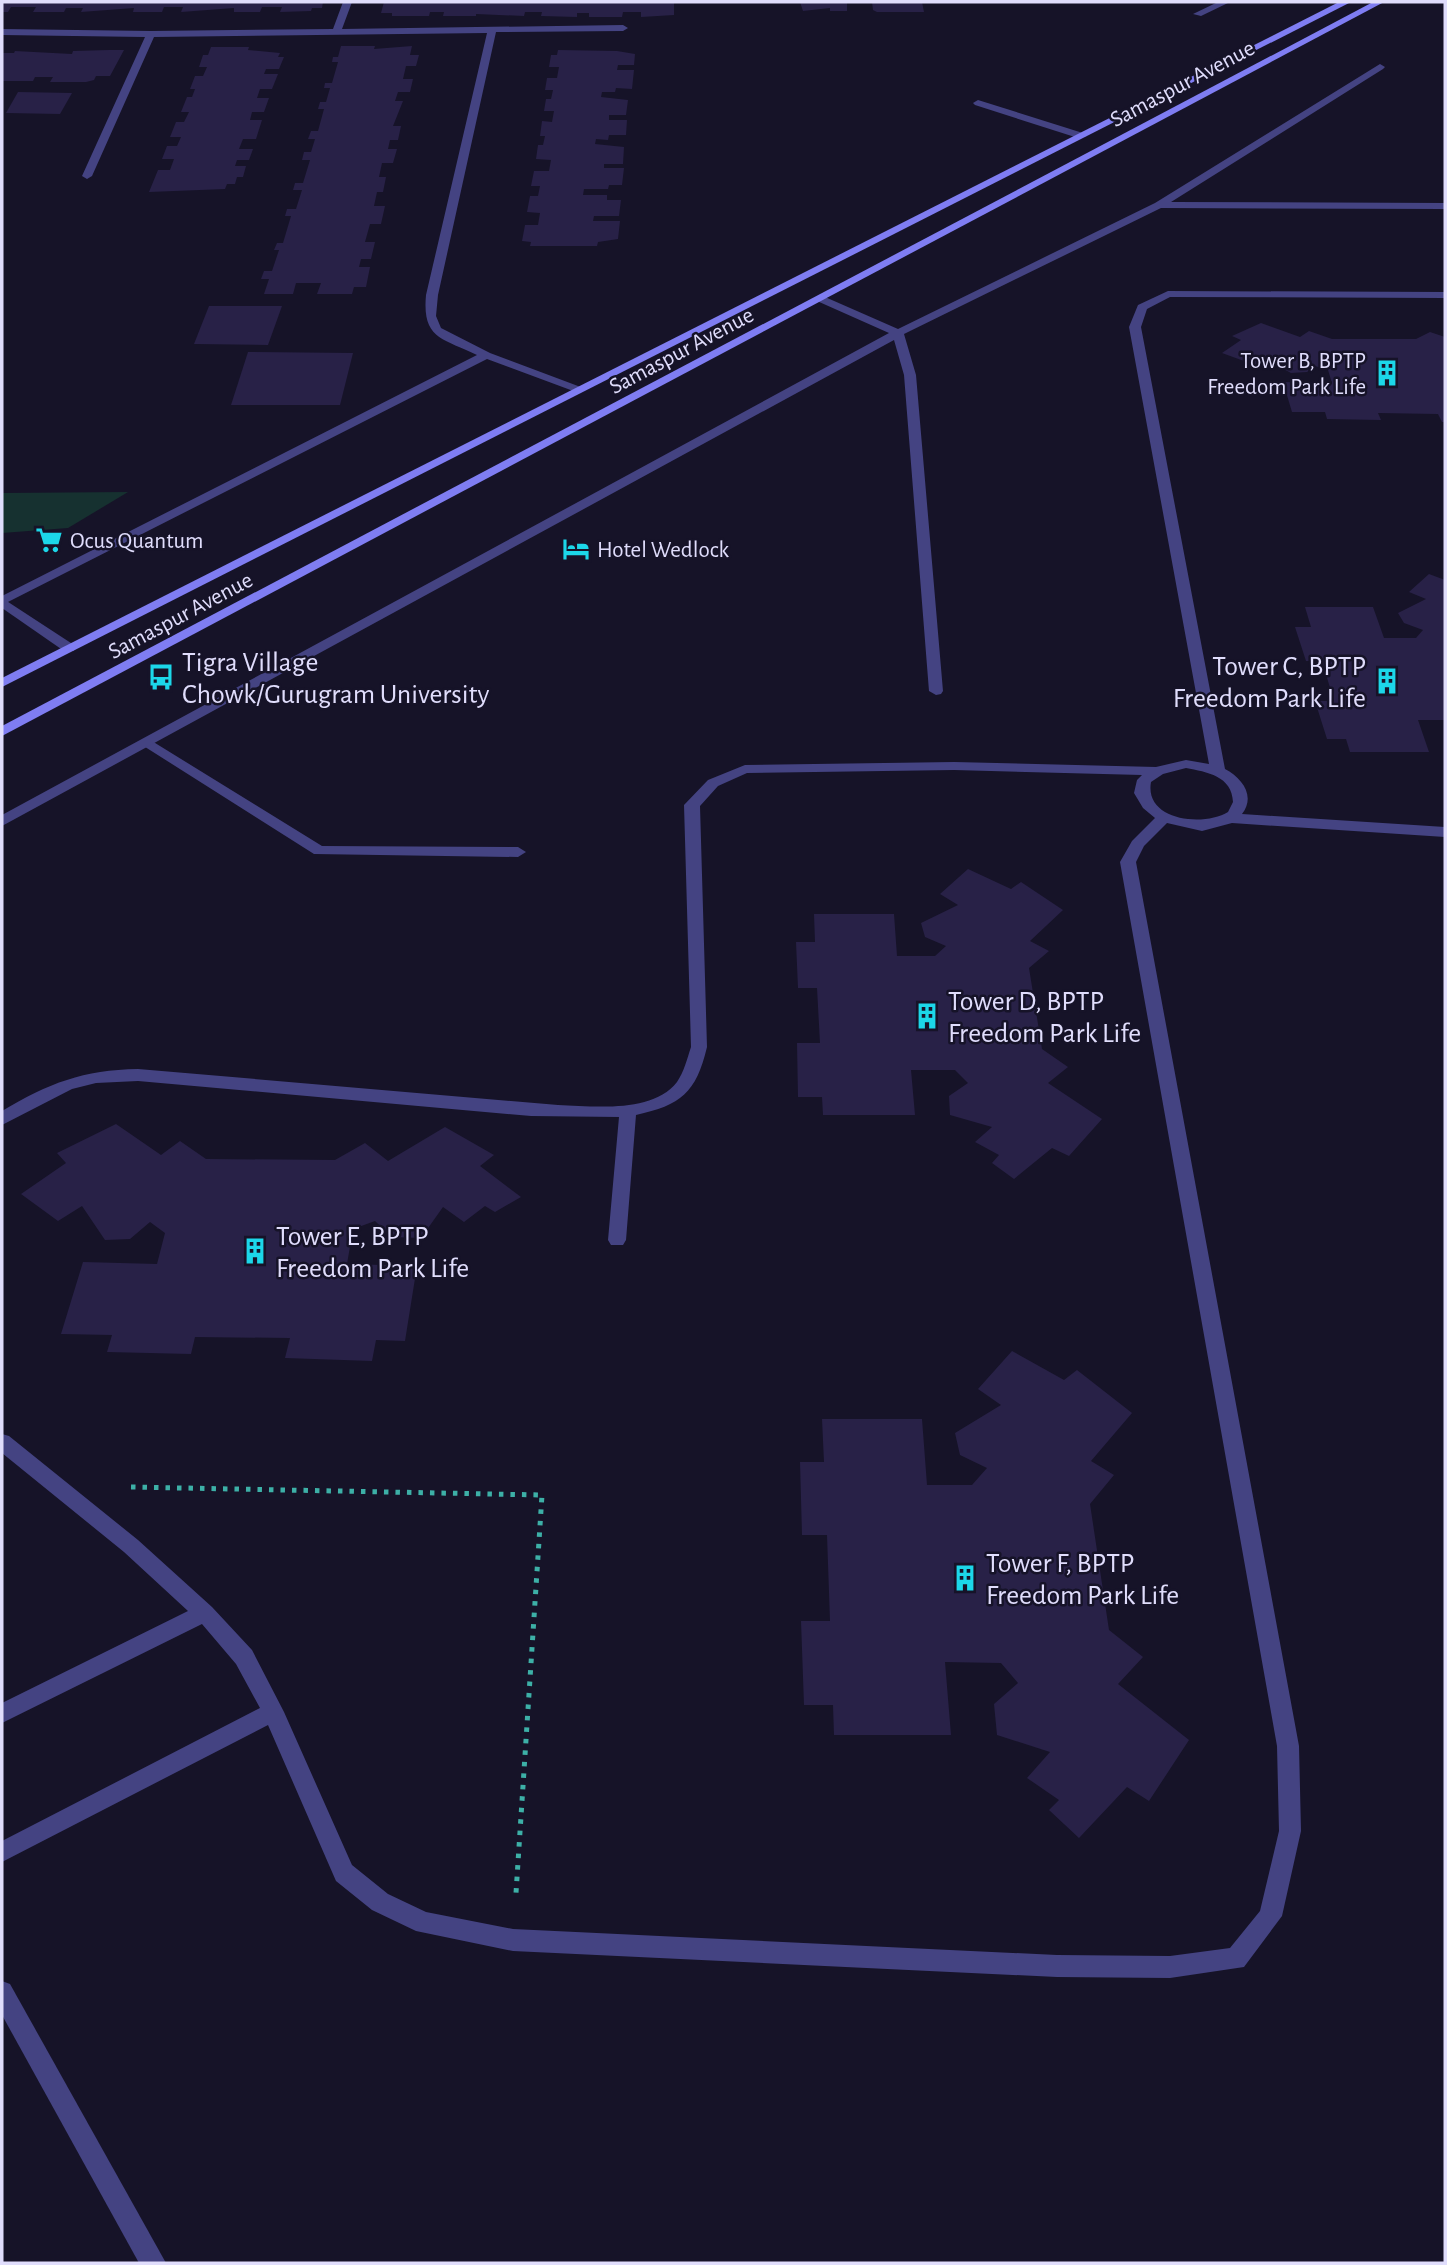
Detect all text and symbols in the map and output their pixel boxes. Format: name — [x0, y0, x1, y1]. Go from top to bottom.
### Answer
street label: Samaspur Avenue — [1107, 37, 1259, 132]
street label: Samaspur Avenue — [606, 304, 758, 399]
place label: Tower B, BPTP Freedom Park Life — [1207, 350, 1366, 399]
building icon: Tower B, BPTP Freedom Park Life — [1372, 358, 1402, 388]
supermarket icon: Ocus Quantum — [34, 525, 64, 555]
place label: Ocus Quantum — [70, 530, 203, 553]
hotel icon: Hotel Wedlock — [561, 534, 591, 564]
place label: Hotel Wedlock — [597, 539, 730, 562]
street label: Samaspur Avenue — [105, 569, 257, 664]
place label: Tigra Village Chowk/Gurugram University — [182, 649, 489, 709]
place label: Tower C, BPTP Freedom Park Life — [1173, 653, 1366, 713]
bus stop icon: Tigra Village Chowk/Gurugram University — [146, 662, 176, 692]
building icon: Tower C, BPTP Freedom Park Life — [1372, 666, 1402, 696]
place label: Tower D, BPTP Freedom Park Life — [948, 988, 1141, 1048]
building icon: Tower D, BPTP Freedom Park Life — [912, 1001, 942, 1031]
place label: Tower E, BPTP Freedom Park Life — [276, 1223, 469, 1283]
building icon: Tower E, BPTP Freedom Park Life — [240, 1236, 270, 1266]
place label: Tower F, BPTP Freedom Park Life — [986, 1550, 1179, 1610]
building icon: Tower F, BPTP Freedom Park Life — [950, 1563, 980, 1593]

